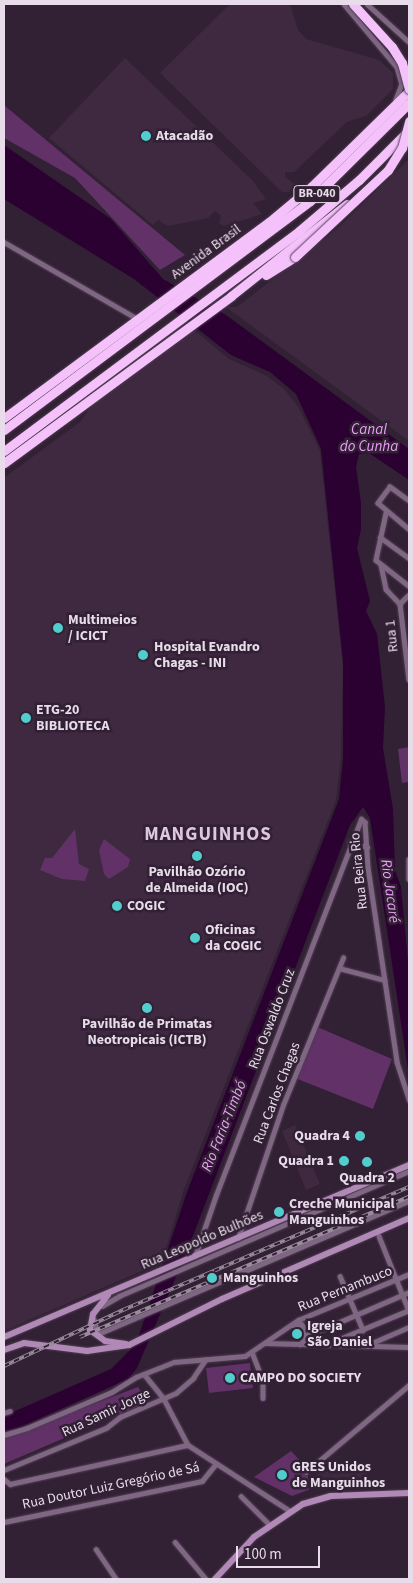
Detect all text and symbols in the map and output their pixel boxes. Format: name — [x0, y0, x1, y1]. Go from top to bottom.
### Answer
place label: Atacadão — [156, 128, 213, 144]
marker: Atacadão — [140, 130, 152, 142]
road number: BR-040 — [293, 184, 341, 203]
street label: Avenida Brasil — [168, 221, 244, 283]
water label: Canal do Cunha — [340, 420, 398, 455]
place label: Multimeios / ICICT — [68, 612, 137, 644]
street label: Rua 1 — [382, 619, 402, 653]
marker: Multimeios / ICICT — [52, 622, 64, 634]
place label: Hospital Evandro Chagas - INI — [154, 639, 260, 672]
marker: Hospital Evandro Chagas - INI — [136, 648, 150, 662]
place label: ETG-20 BIBLIOTECA — [36, 702, 109, 734]
marker: ETG-20 BIBLIOTECA — [20, 712, 32, 724]
district label: MANGUINHOS — [143, 824, 273, 846]
street label: Rua Beira Rio — [347, 832, 371, 910]
marker: Pavilhão Ozório de Almeida (IOC) — [191, 850, 203, 862]
water label: Rio Jacaré — [377, 858, 403, 924]
place label: Pavilhão Ozório de Almeida (IOC) — [146, 864, 248, 896]
place label: COGIC — [127, 898, 166, 914]
marker: COGIC — [111, 900, 123, 912]
place label: Oficinas da COGIC — [205, 922, 262, 954]
marker: Oficinas da COGIC — [189, 932, 201, 944]
street label: Rua Oswaldo Cruz — [245, 967, 299, 1071]
marker: Pavilhão de Primatas Neotropicais (ICTB) — [141, 1002, 153, 1014]
place label: Pavilhão de Primatas Neotropicais (ICTB) — [82, 1016, 212, 1048]
street label: Rua Carlos Chagas — [250, 1040, 304, 1146]
water label: Rio Faria-Timbó — [198, 1078, 250, 1174]
place label: Quadra 4 — [294, 1128, 350, 1144]
marker: Quadra 4 — [354, 1130, 366, 1142]
place label: Quadra 1 — [278, 1153, 334, 1169]
marker: Quadra 1 — [338, 1155, 350, 1167]
marker: Quadra 2 — [361, 1156, 373, 1168]
place label: Quadra 2 — [339, 1170, 395, 1186]
place label: Creche Municipal Manguinhos — [289, 1196, 395, 1228]
marker: Creche Municipal Manguinhos — [273, 1206, 285, 1218]
street label: Rua Leopoldo Bulhões — [138, 1207, 266, 1273]
street label: Rua Pernambuco — [295, 1262, 395, 1316]
place label: Manguinhos — [223, 1270, 298, 1286]
marker: Manguinhos — [205, 1271, 219, 1285]
place label: Igreja São Daniel — [307, 1318, 372, 1350]
marker: Igreja São Daniel — [291, 1328, 303, 1340]
place label: CAMPO DO SOCIETY — [240, 1370, 361, 1386]
marker: CAMPO DO SOCIETY — [224, 1372, 236, 1384]
street label: Rua Samir Jorge — [59, 1385, 153, 1441]
street label: Rua Doutor Luiz Gregório de Sá — [21, 1459, 201, 1513]
place label: GRES Unidos de Manguinhos — [292, 1459, 385, 1491]
marker: GRES Unidos de Manguinhos — [276, 1469, 288, 1481]
scale bar — [238, 1536, 322, 1568]
text: 100 m — [244, 1544, 282, 1565]

